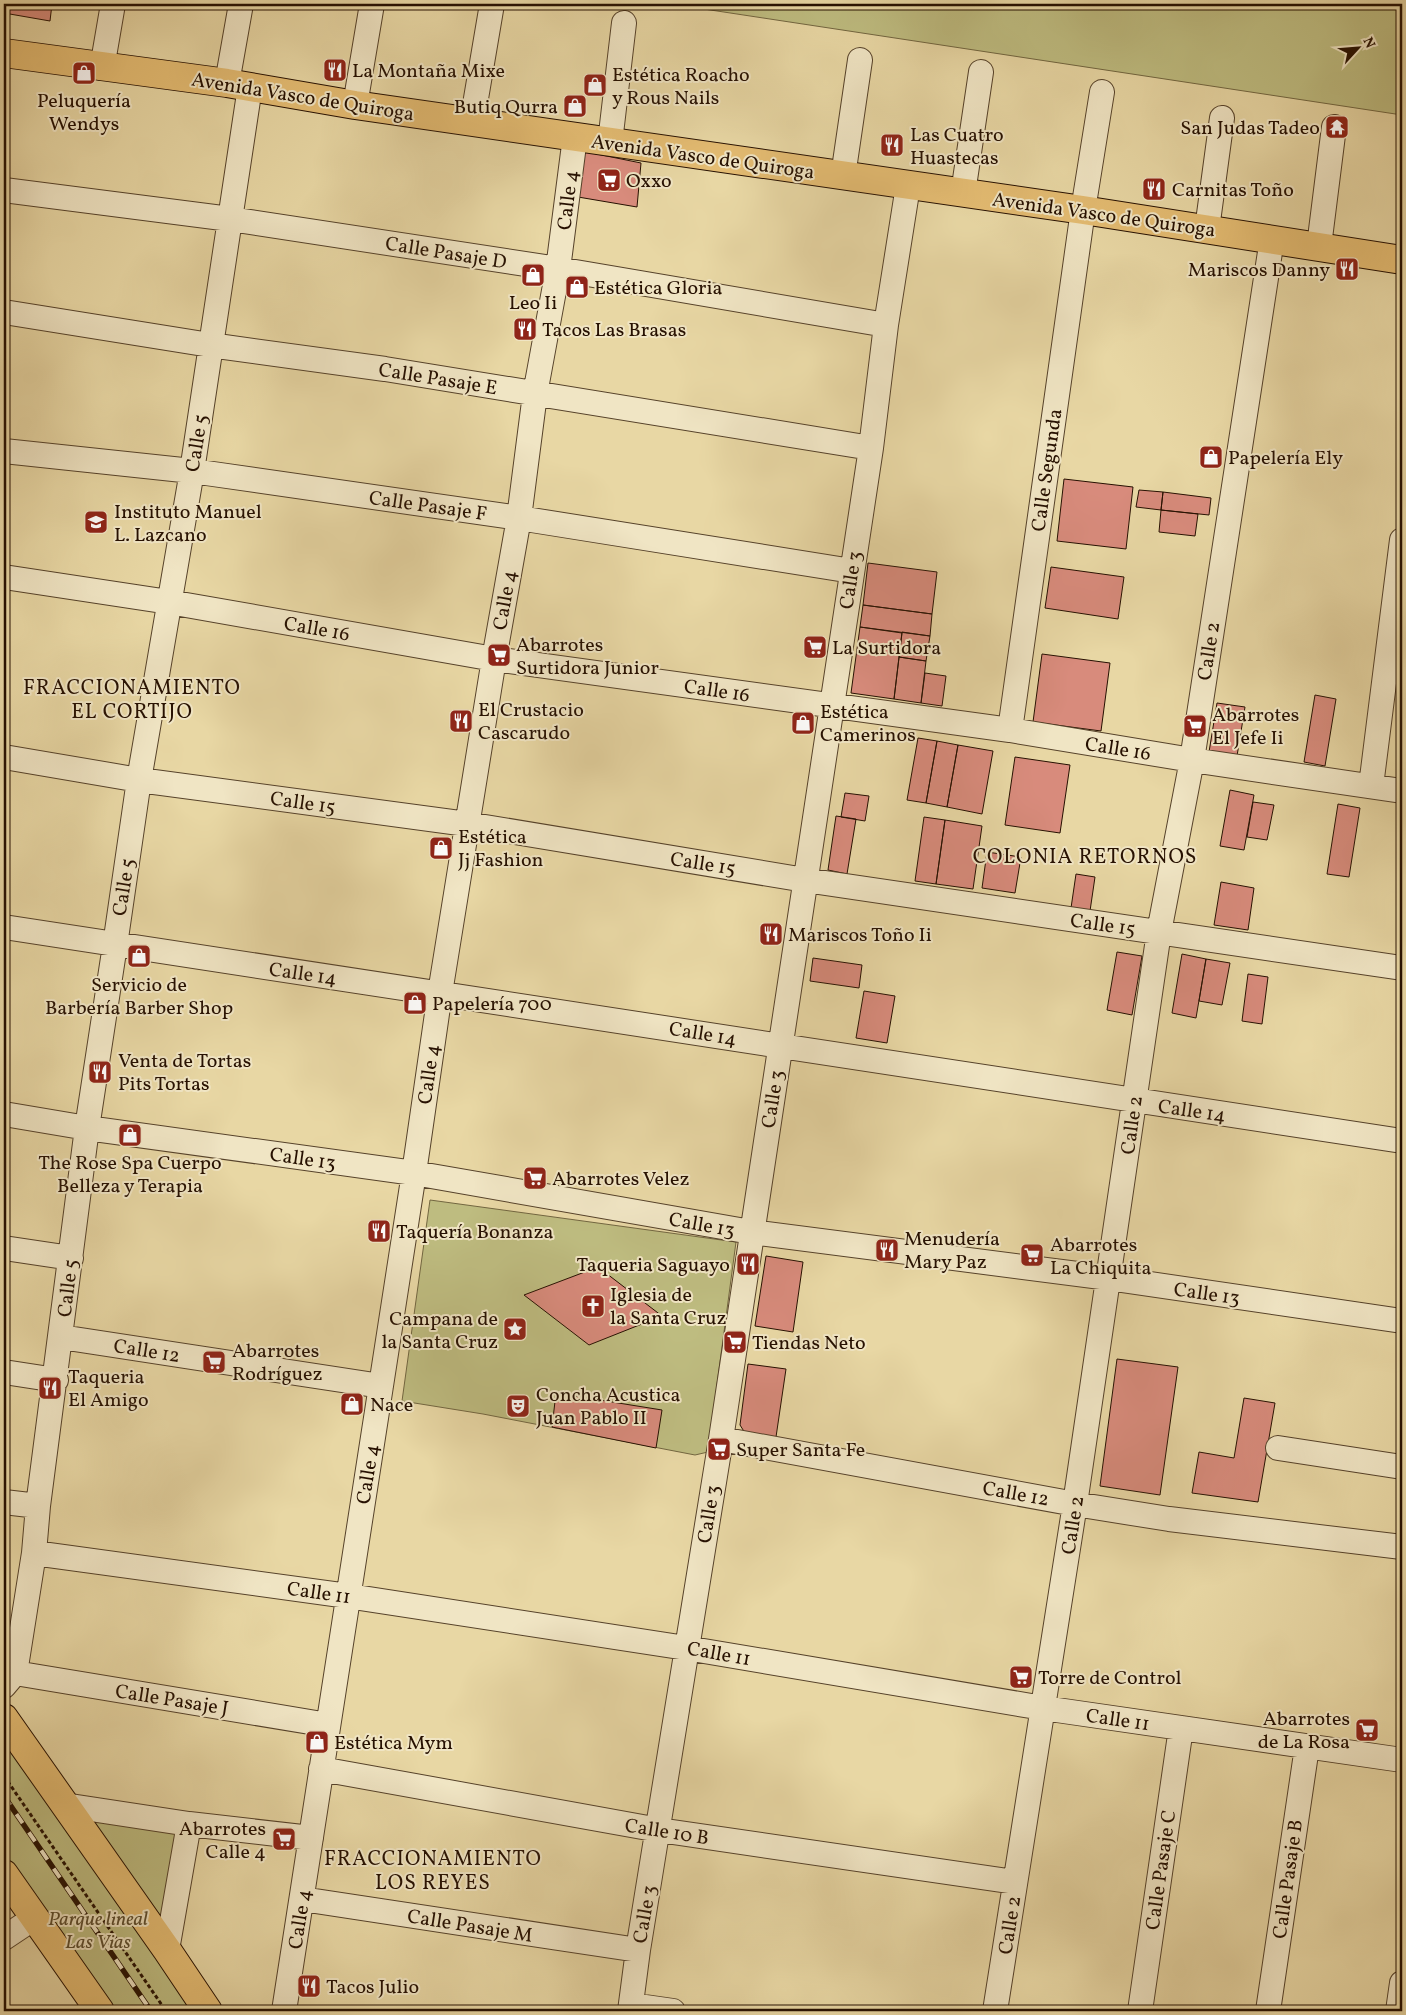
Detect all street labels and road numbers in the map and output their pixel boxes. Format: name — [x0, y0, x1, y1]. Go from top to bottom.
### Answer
street label: Avenida Vasco de Quiroga — [189, 67, 416, 129]
street label: Avenida Vasco de Quiroga — [589, 128, 816, 188]
street label: Calle 4 — [551, 169, 587, 232]
street label: Avenida Vasco de Quiroga — [990, 186, 1217, 246]
street label: Calle Pasaje D — [383, 231, 508, 277]
street label: Calle Pasaje E — [376, 357, 499, 403]
street label: Calle Segunda — [1026, 407, 1070, 533]
street label: Calle 5 — [180, 412, 216, 474]
street label: Calle Pasaje F — [367, 485, 489, 529]
street label: Calle 3 — [834, 549, 870, 612]
street label: Calle 4 — [487, 568, 525, 633]
street label: Calle 16 — [282, 610, 352, 650]
street label: Calle 2 — [1192, 620, 1228, 683]
street label: Calle 16 — [682, 674, 752, 710]
street label: Calle 16 — [1083, 731, 1153, 769]
street label: Calle 15 — [268, 786, 337, 822]
street label: Calle 15 — [668, 846, 737, 884]
street label: Calle 5 — [107, 856, 143, 918]
street label: Calle 15 — [1068, 908, 1137, 944]
street label: Calle 14 — [267, 956, 338, 994]
street label: Calle 14 — [667, 1016, 739, 1054]
street label: Calle 4 — [412, 1042, 448, 1106]
street label: Calle 3 — [756, 1068, 792, 1131]
street label: Calle 14 — [1156, 1093, 1227, 1131]
street label: Calle 2 — [1115, 1094, 1151, 1157]
street label: Calle 13 — [268, 1141, 338, 1178]
street label: Calle 13 — [666, 1206, 737, 1246]
street label: Calle 5 — [52, 1258, 86, 1319]
street label: Calle 13 — [1172, 1276, 1242, 1313]
street label: Calle 12 — [111, 1333, 182, 1371]
street label: Calle 4 — [350, 1442, 388, 1506]
street label: Calle 12 — [980, 1475, 1051, 1515]
street label: Calle 3 — [692, 1483, 728, 1546]
street label: Calle 2 — [1056, 1494, 1092, 1557]
street label: Calle 11 — [285, 1576, 352, 1612]
street label: Calle 11 — [685, 1636, 753, 1674]
street label: Calle Pasaje J — [113, 1678, 230, 1724]
street label: Calle 11 — [1084, 1703, 1151, 1739]
street label: Calle Pasaje C — [1140, 1809, 1184, 1932]
street label: Calle 10 B — [623, 1813, 711, 1853]
street label: Calle Pasaje B — [1267, 1818, 1311, 1941]
street label: Calle 3 — [627, 1883, 665, 1946]
street label: Calle 4 — [282, 1887, 320, 1951]
street label: Calle 2 — [993, 1894, 1029, 1957]
street label: Calle Pasaje M — [405, 1903, 534, 1951]

